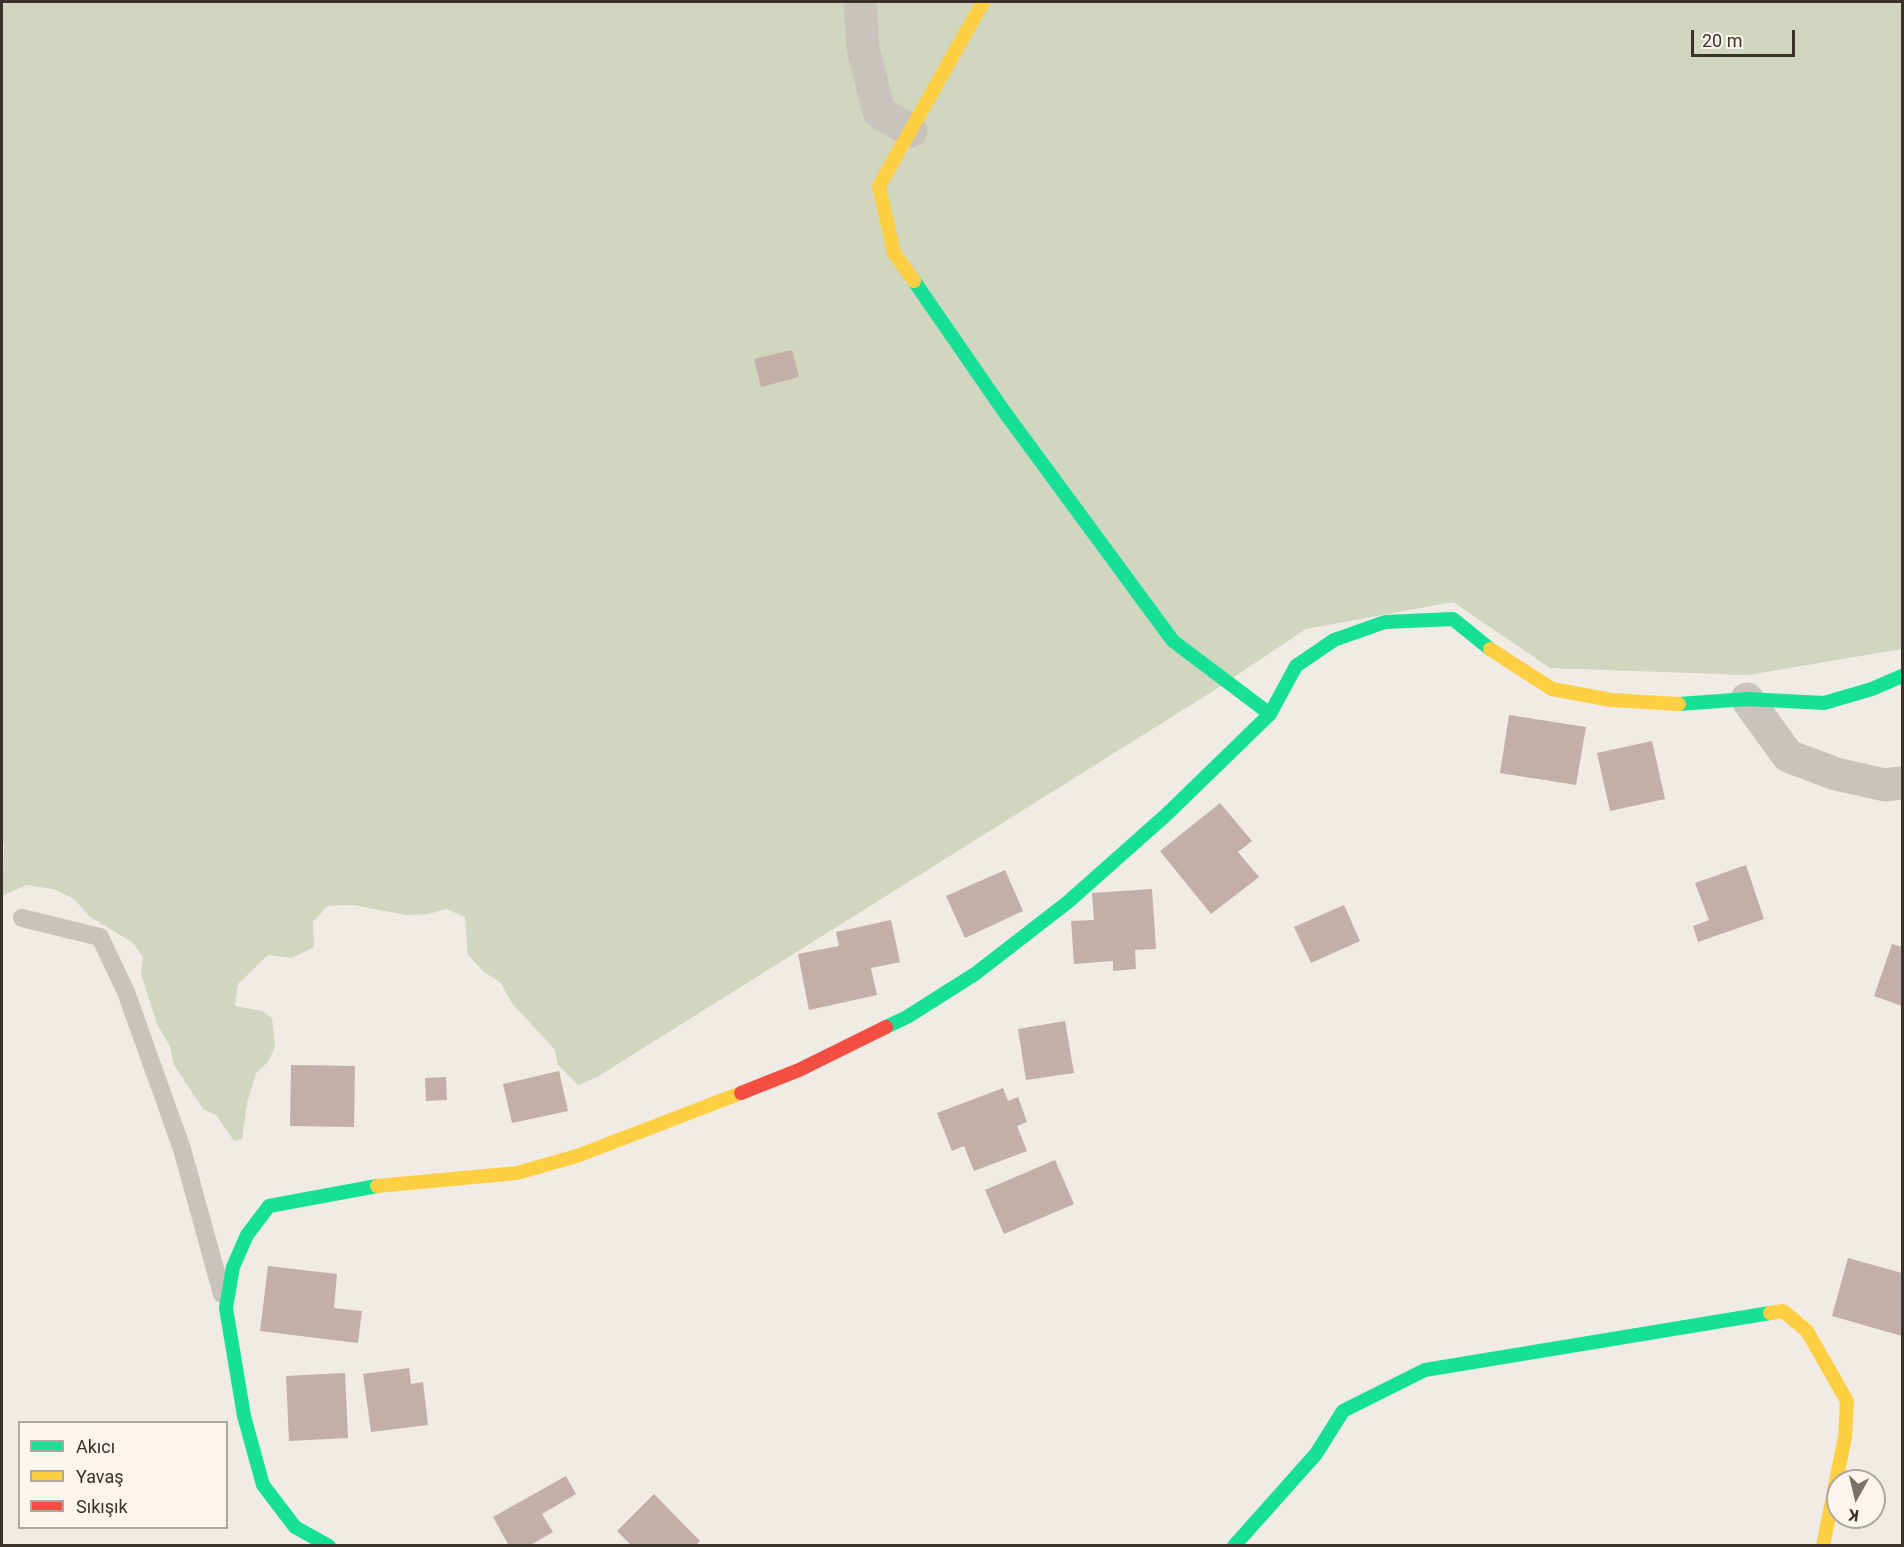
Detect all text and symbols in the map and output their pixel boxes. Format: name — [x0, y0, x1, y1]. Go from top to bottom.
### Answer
scale bar — [1694, 18, 1798, 56]
text: 20 m — [1702, 30, 1742, 51]
legend — [18, 1421, 228, 1529]
text: Akıcı — [76, 1436, 115, 1457]
text: Yavaş — [76, 1466, 124, 1487]
north arrow — [1826, 1469, 1886, 1529]
text: Sıkışık — [76, 1496, 128, 1517]
text: K — [1847, 1505, 1860, 1525]

